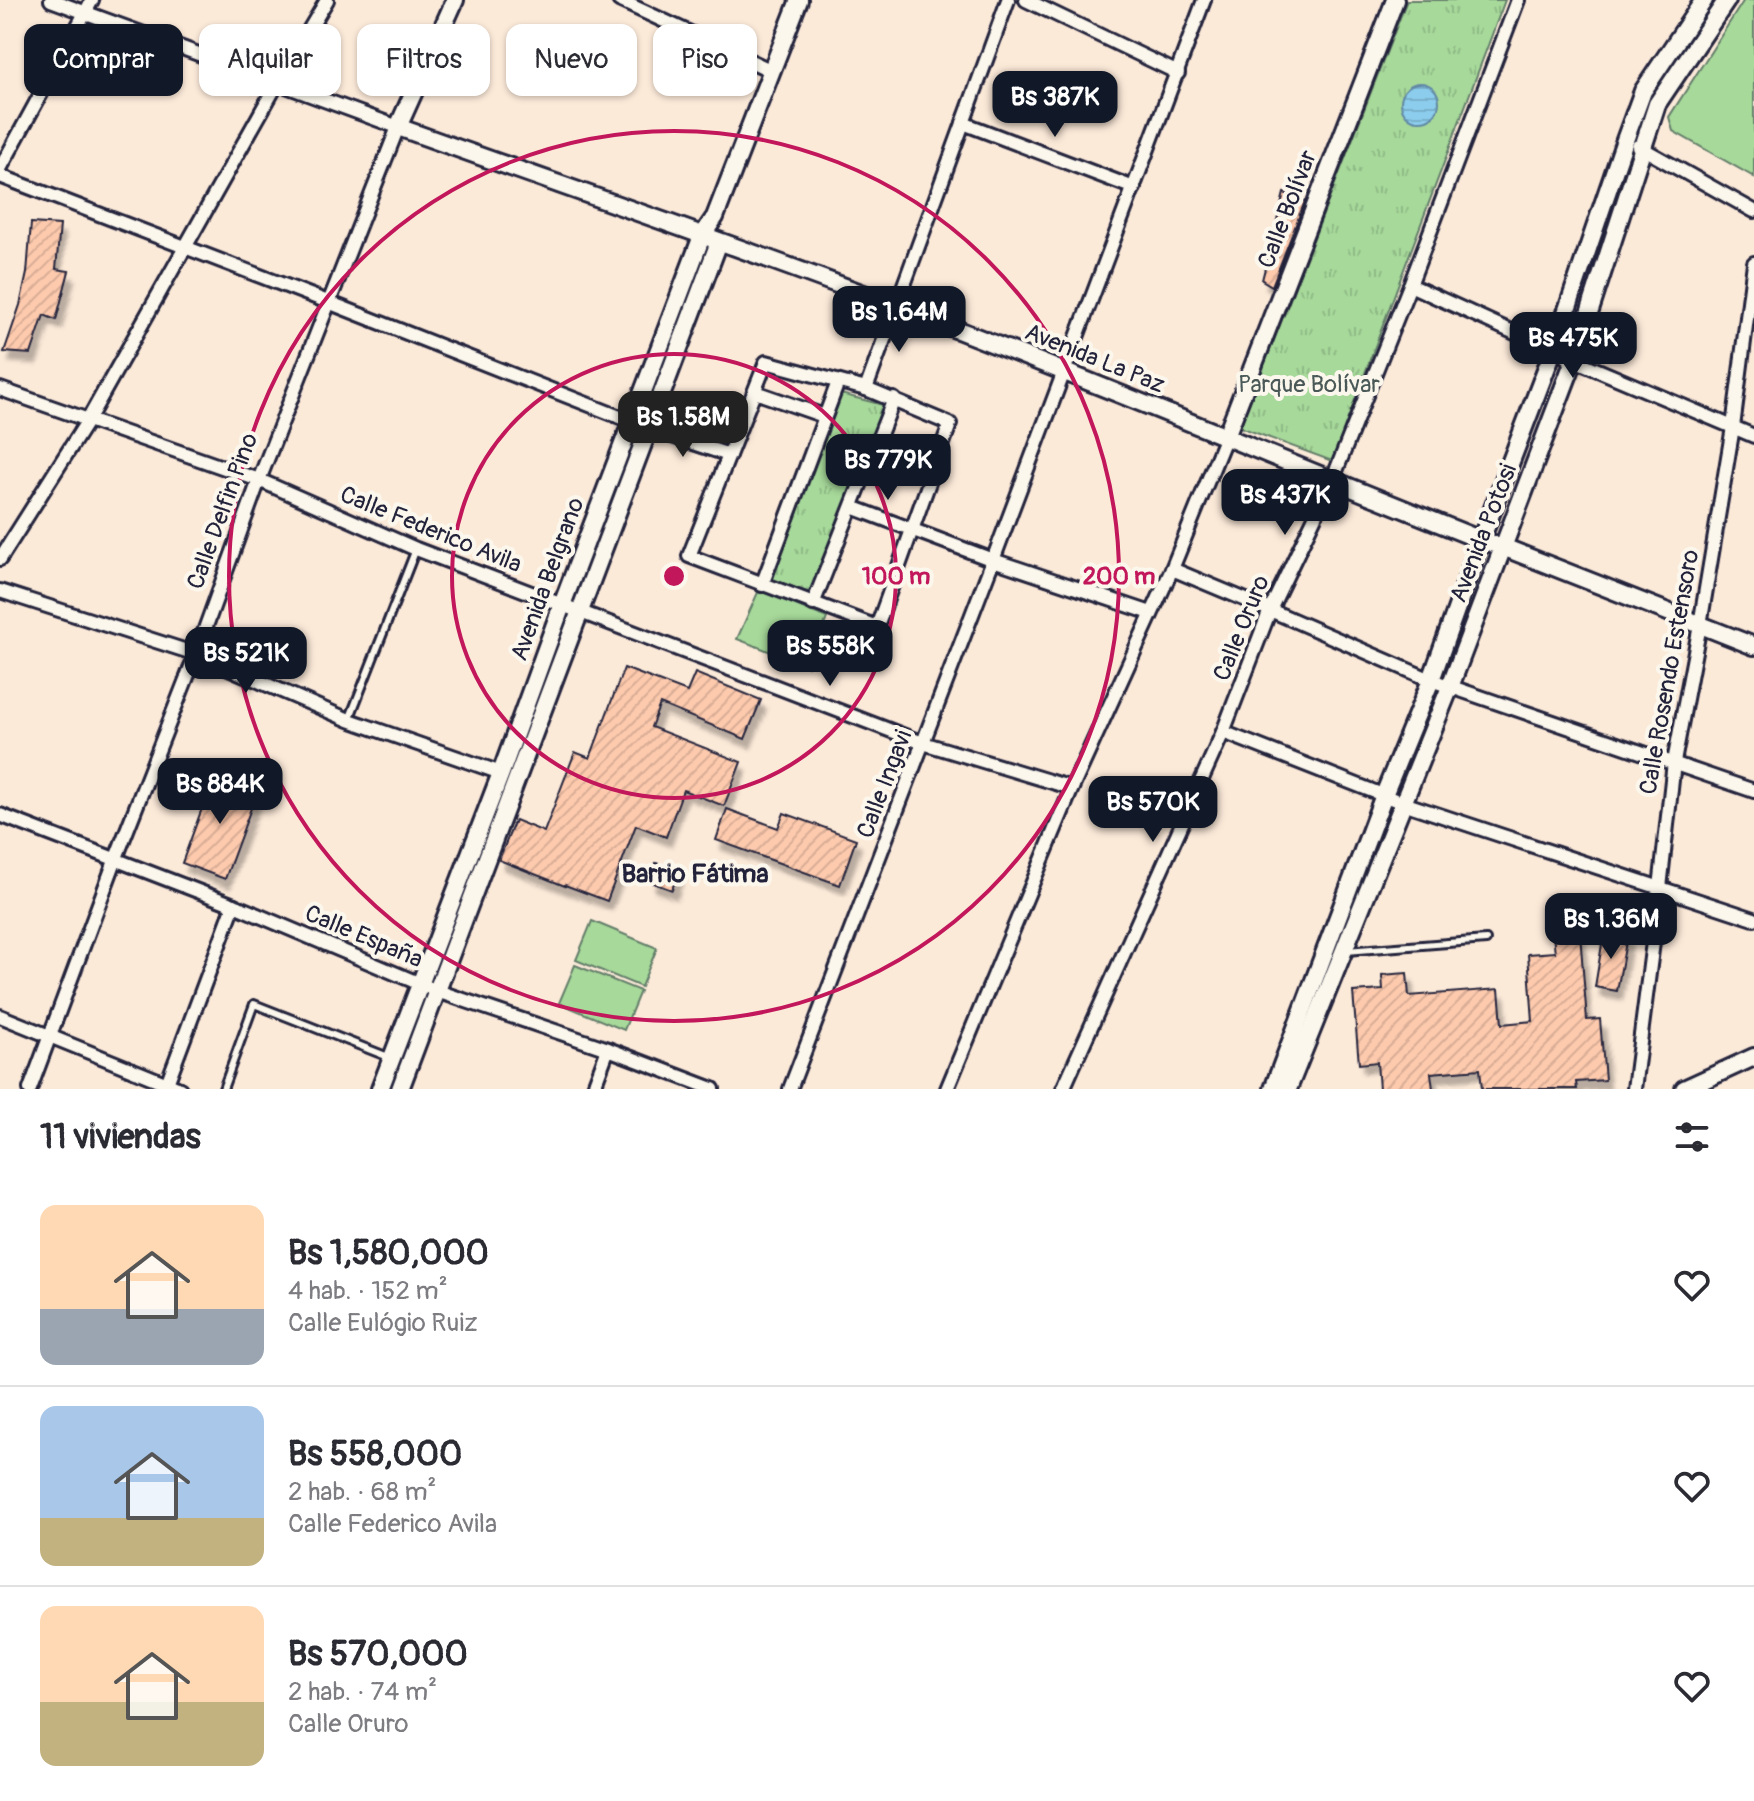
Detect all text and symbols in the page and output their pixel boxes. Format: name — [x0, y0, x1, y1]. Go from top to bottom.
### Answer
chip: Comprar — [24, 24, 183, 96]
chip: Alquilar — [199, 24, 341, 96]
chip: Filtros — [357, 24, 490, 96]
chip: Nuevo — [506, 24, 637, 96]
chip: Piso — [653, 24, 757, 96]
pin: Bs 387K — [981, 71, 1129, 139]
text: Bs 387K — [1010, 81, 1100, 113]
street label: Calle Bolívar — [1252, 146, 1323, 272]
pin: Bs 1.64M — [816, 286, 982, 354]
text: Bs 1.64M — [851, 296, 947, 328]
pin: Bs 475K — [1499, 312, 1647, 380]
street label: Avenida La Paz — [1021, 317, 1169, 400]
text: Bs 475K — [1528, 322, 1618, 354]
park label: Parque Bolívar — [1238, 370, 1380, 399]
pin: Bs 1.58M — [600, 391, 766, 459]
text: Bs 1.58M — [636, 401, 730, 433]
street label: Calle Delfin Pino — [181, 429, 264, 593]
pin: Bs 779K — [814, 434, 962, 502]
text: Bs 779K — [844, 444, 932, 476]
street label: Avenida Potosi — [1444, 460, 1523, 607]
pin: Bs 437K — [1211, 469, 1359, 537]
text: Bs 437K — [1239, 479, 1331, 511]
street label: Calle Federico Avila — [336, 480, 526, 579]
street label: Avenida Belgrano — [505, 494, 590, 665]
street label: Calle Rosendo Estensoro — [1634, 547, 1705, 797]
centre of rings — [660, 562, 688, 590]
text: 100 m — [862, 562, 930, 591]
text: 200 m — [1083, 562, 1155, 591]
street label: Calle Oruro — [1207, 571, 1276, 685]
pin: Bs 558K — [756, 620, 904, 688]
pin: Bs 521K — [172, 627, 320, 695]
text: Bs 558K — [786, 630, 874, 662]
text: Bs 521K — [203, 637, 289, 669]
street label: Calle Ingavi — [851, 726, 918, 842]
pin: Bs 884K — [146, 758, 294, 826]
text: Bs 884K — [176, 768, 264, 800]
pin: Bs 570K — [1079, 776, 1227, 844]
text: Bs 570K — [1106, 786, 1200, 818]
district label: Barrio Fátima — [621, 858, 769, 890]
pin: Bs 1.36M — [1528, 893, 1694, 961]
street label: Calle España — [301, 899, 427, 974]
text: Bs 1.36M — [1563, 903, 1659, 935]
icon: filters — [1670, 1115, 1714, 1159]
text: 11 viviendas — [40, 1116, 201, 1159]
text: Bs 1,580,000 — [288, 1232, 489, 1275]
icon: home — [104, 1237, 200, 1333]
icon: heart — [1670, 1263, 1714, 1307]
text: 4 hab. · 152 m² — [288, 1275, 448, 1307]
text: Calle Eulógio Ruiz — [288, 1307, 478, 1339]
text: Bs 558,000 — [288, 1433, 462, 1476]
icon: home — [104, 1438, 200, 1534]
icon: heart — [1670, 1464, 1714, 1508]
text: 2 hab. · 68 m² — [288, 1476, 436, 1508]
text: Calle Federico Avila — [288, 1508, 497, 1540]
text: Bs 570,000 — [288, 1633, 468, 1676]
icon: home — [104, 1638, 200, 1734]
icon: heart — [1670, 1664, 1714, 1708]
text: 2 hab. · 74 m² — [288, 1676, 437, 1708]
text: Calle Oruro — [288, 1708, 409, 1740]

